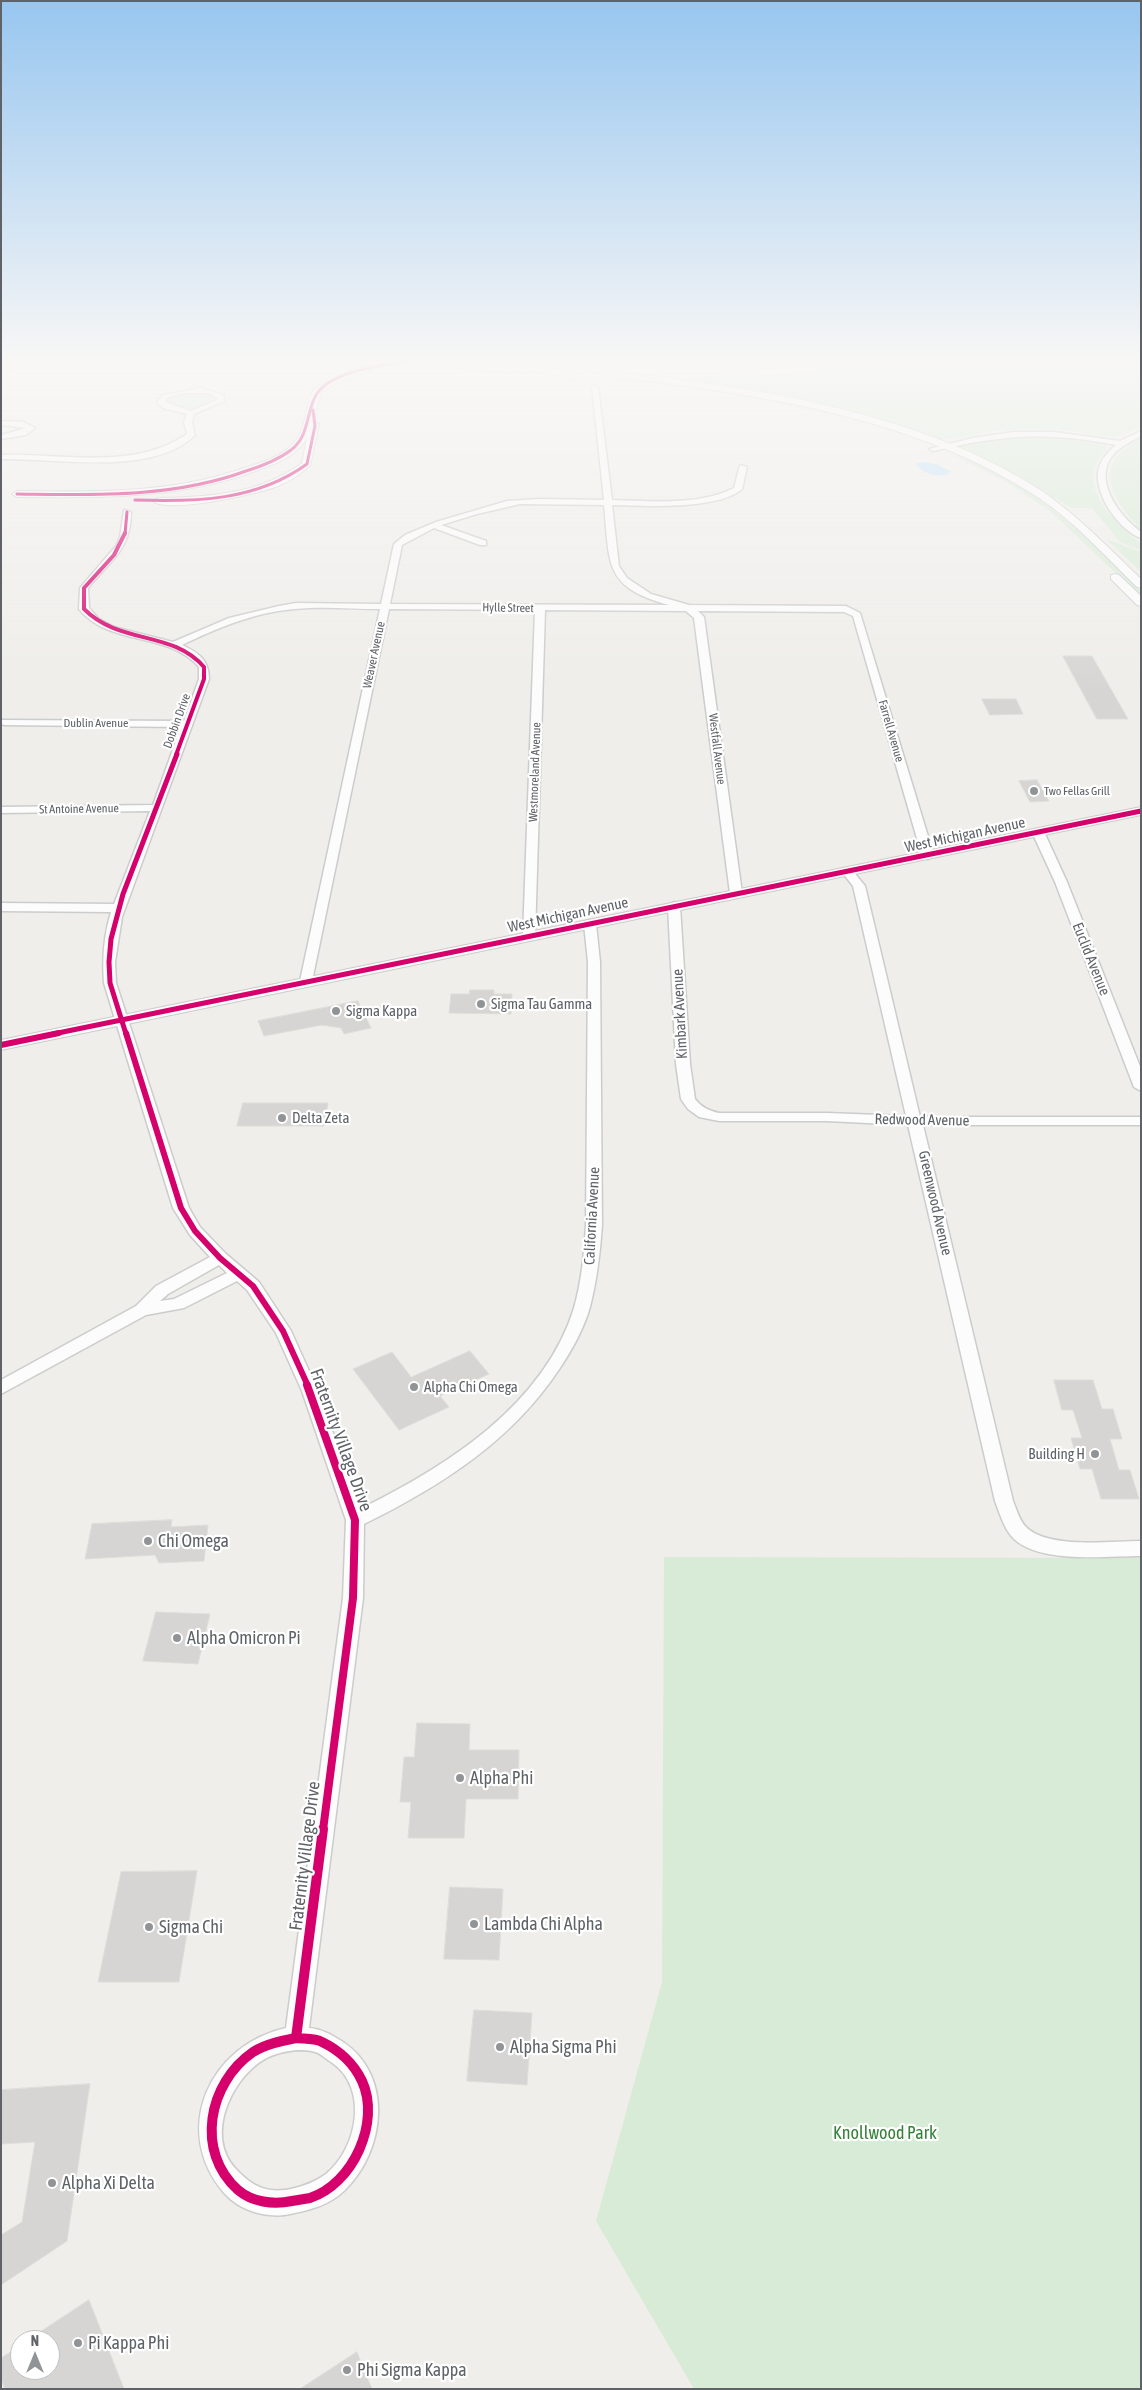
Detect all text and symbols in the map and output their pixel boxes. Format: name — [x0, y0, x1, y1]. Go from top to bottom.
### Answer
street label: Hylle Street — [482, 600, 534, 616]
street label: Weaver Avenue — [360, 620, 388, 690]
street label: Dobbin Drive — [160, 692, 194, 750]
street label: Farrell Avenue — [875, 698, 907, 764]
street label: Westfall Avenue — [705, 713, 729, 785]
street label: Dublin Avenue — [64, 716, 128, 730]
street label: Westmoreland Avenue — [526, 722, 544, 822]
place label: Two Fellas Grill — [1044, 784, 1110, 798]
marker: Two Fellas Grill — [1028, 785, 1040, 797]
street label: St Antoine Avenue — [39, 801, 119, 817]
street label: West Michigan Avenue — [903, 813, 1027, 857]
street label: West Michigan Avenue — [506, 893, 630, 937]
street label: Euclid Avenue — [1068, 920, 1114, 998]
street label: Kimbark Avenue — [669, 968, 691, 1060]
place label: Sigma Tau Gamma — [491, 995, 592, 1013]
marker: Sigma Tau Gamma — [475, 998, 487, 1010]
place label: Sigma Kappa — [346, 1002, 417, 1020]
marker: Sigma Kappa — [330, 1005, 342, 1017]
place label: Delta Zeta — [292, 1109, 349, 1127]
street label: Redwood Avenue — [874, 1110, 970, 1130]
marker: Delta Zeta — [276, 1112, 288, 1124]
street label: Greenwood Avenue — [914, 1149, 956, 1257]
street label: California Avenue — [580, 1167, 604, 1265]
street label: Fraternity Village Drive — [305, 1366, 377, 1514]
place label: Alpha Chi Omega — [424, 1378, 518, 1396]
marker: Alpha Chi Omega — [408, 1381, 420, 1393]
place label: Building H — [1028, 1445, 1085, 1463]
marker: Building H — [1089, 1448, 1101, 1460]
place label: Chi Omega — [158, 1530, 229, 1552]
marker: Chi Omega — [142, 1535, 154, 1547]
place label: Alpha Omicron Pi — [187, 1627, 301, 1649]
marker: Alpha Omicron Pi — [171, 1632, 183, 1644]
place label: Alpha Phi — [470, 1767, 533, 1789]
marker: Alpha Phi — [454, 1772, 466, 1784]
street label: Fraternity Village Drive — [285, 1780, 325, 1932]
place label: Lambda Chi Alpha — [484, 1913, 603, 1935]
place label: Sigma Chi — [159, 1916, 223, 1938]
marker: Lambda Chi Alpha — [468, 1918, 480, 1930]
marker: Sigma Chi — [143, 1921, 155, 1933]
place label: Alpha Sigma Phi — [510, 2036, 617, 2058]
marker: Alpha Sigma Phi — [494, 2041, 506, 2053]
park label: Knollwood Park — [833, 2122, 937, 2144]
place label: Alpha Xi Delta — [62, 2172, 155, 2194]
marker: Alpha Xi Delta — [46, 2177, 58, 2189]
north arrow — [10, 2330, 60, 2380]
place label: Pi Kappa Phi — [88, 2332, 169, 2354]
text: N — [31, 2333, 39, 2349]
marker: Pi Kappa Phi — [72, 2337, 84, 2349]
place label: Phi Sigma Kappa — [357, 2359, 467, 2381]
marker: Phi Sigma Kappa — [341, 2364, 353, 2376]

